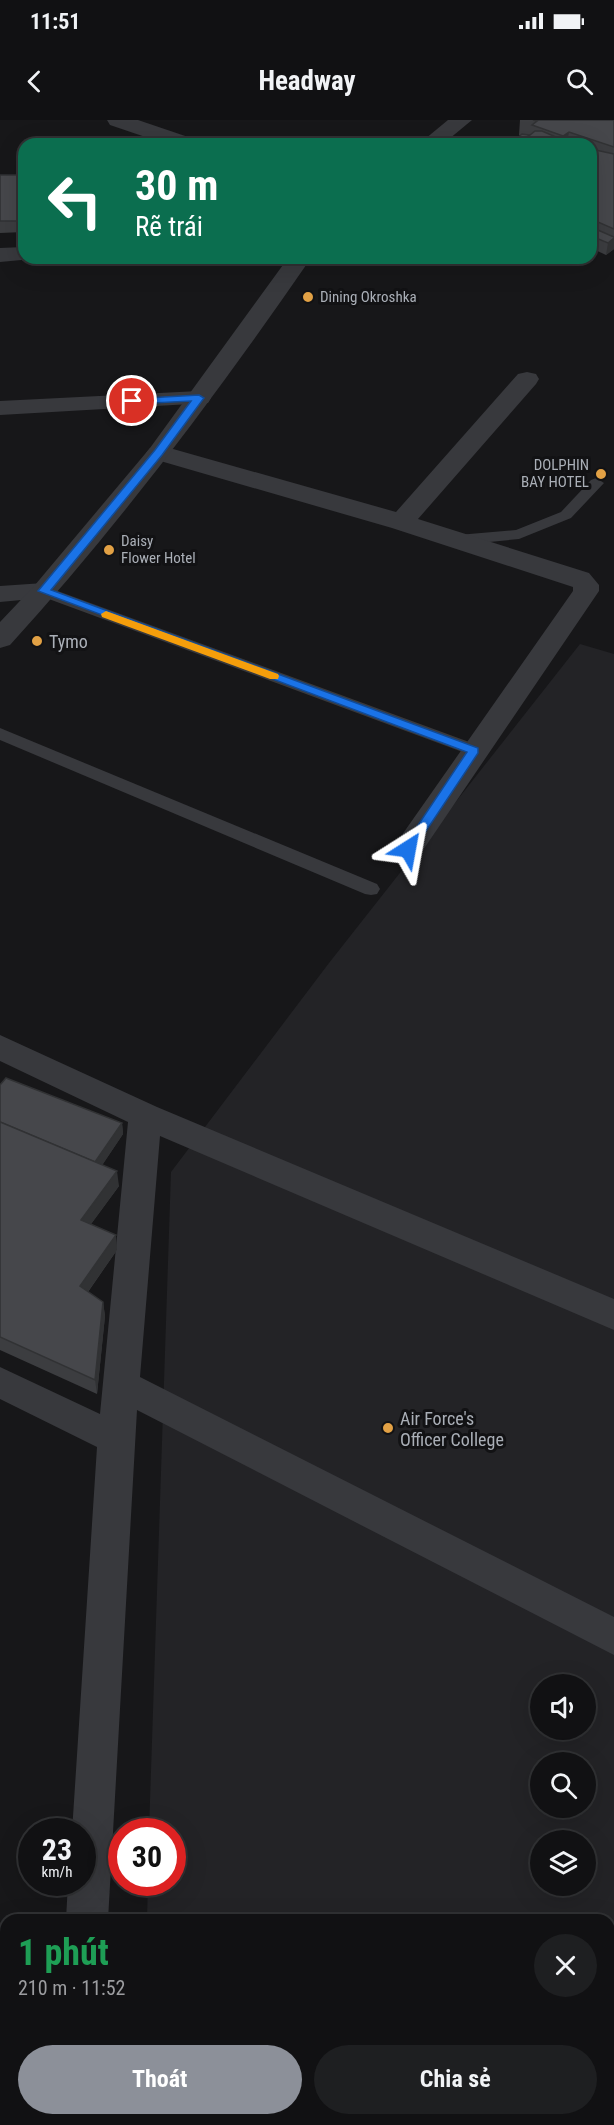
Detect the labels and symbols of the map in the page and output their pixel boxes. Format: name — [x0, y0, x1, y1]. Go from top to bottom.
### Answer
place label: Dining Okroshka — [320, 288, 417, 306]
marker: Dining Okroshka — [301, 290, 315, 304]
pin — [106, 375, 157, 426]
place label: DOLPHIN BAY HOTEL — [521, 456, 589, 491]
marker: DOLPHIN BAY HOTEL — [594, 467, 608, 481]
place label: Daisy Flower Hotel — [121, 532, 196, 567]
marker: Daisy Flower Hotel — [102, 543, 116, 557]
place label: Tymo — [49, 631, 88, 652]
marker: Tymo — [30, 634, 44, 648]
position arrow — [376, 817, 440, 881]
place label: Air Force's Officer College — [400, 1408, 504, 1450]
marker: Air Force's Officer College — [381, 1421, 395, 1435]
speed limit sign: 30 — [108, 1818, 186, 1896]

